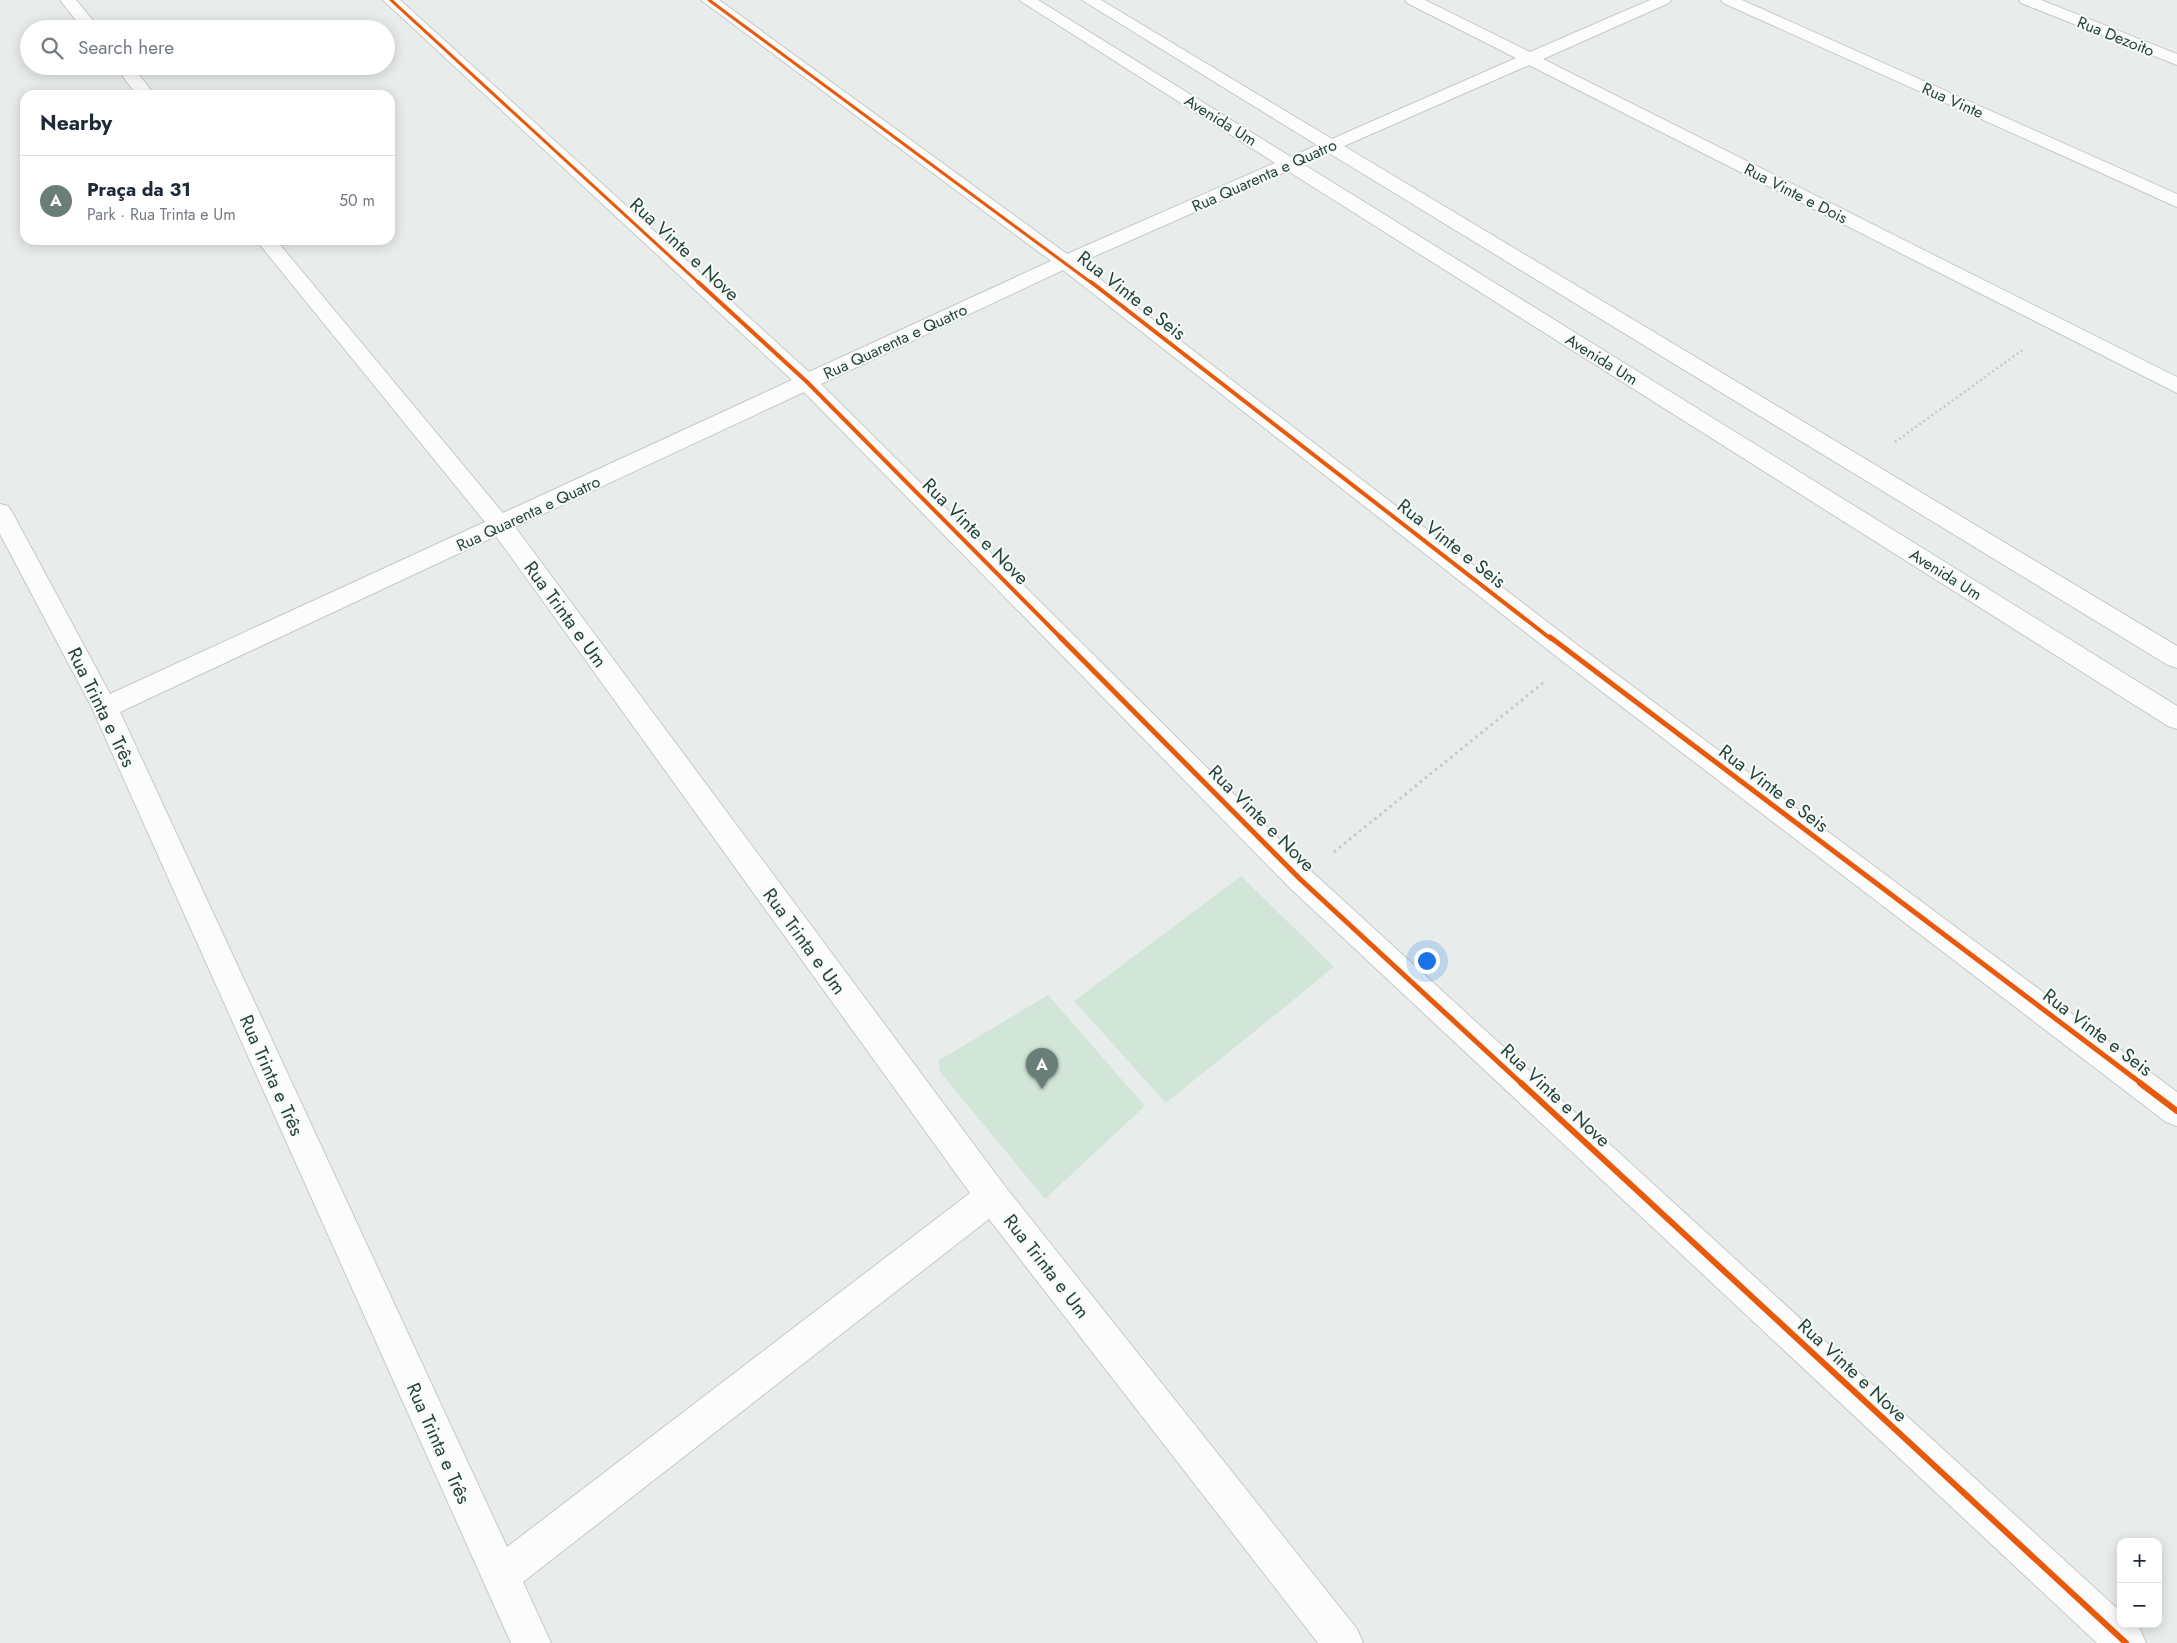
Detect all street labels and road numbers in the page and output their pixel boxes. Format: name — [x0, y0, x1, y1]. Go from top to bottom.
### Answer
street label: Rua Dezoito — [2074, 11, 2158, 62]
street label: Rua Vinte — [1918, 77, 1987, 124]
street label: Avenida Um — [1180, 89, 1261, 152]
street label: Rua Quarenta e Quatro — [1188, 133, 1341, 218]
street label: Rua Vinte e Dois — [1740, 158, 1851, 229]
street label: Rua Vinte e Nove — [624, 191, 746, 308]
street label: Rua Vinte e Seis — [1072, 244, 1192, 347]
street label: Rua Quarenta e Quatro — [819, 298, 971, 385]
street label: Avenida Um — [1561, 328, 1642, 391]
street label: Rua Quarenta e Quatro — [452, 470, 604, 557]
street label: Rua Vinte e Nove — [916, 472, 1035, 591]
street label: Rua Vinte e Seis — [1392, 492, 1512, 595]
street label: Avenida Um — [1905, 543, 1986, 606]
street label: Rua Trinta e Um — [518, 555, 613, 673]
street label: Rua Trinta e Três — [61, 643, 142, 772]
street label: Rua Vinte e Seis — [1713, 738, 1835, 839]
street label: Rua Vinte e Nove — [1202, 759, 1321, 878]
street label: Rua Trinta e Um — [757, 882, 852, 1000]
street label: Rua Vinte e Seis — [2037, 982, 2159, 1083]
street label: Rua Trinta e Três — [233, 1010, 310, 1140]
street label: Rua Vinte e Nove — [1495, 1037, 1617, 1154]
street label: Rua Trinta e Um — [997, 1208, 1096, 1324]
street label: Rua Vinte e Nove — [1792, 1312, 1914, 1429]
street label: Rua Trinta e Três — [400, 1378, 477, 1508]

